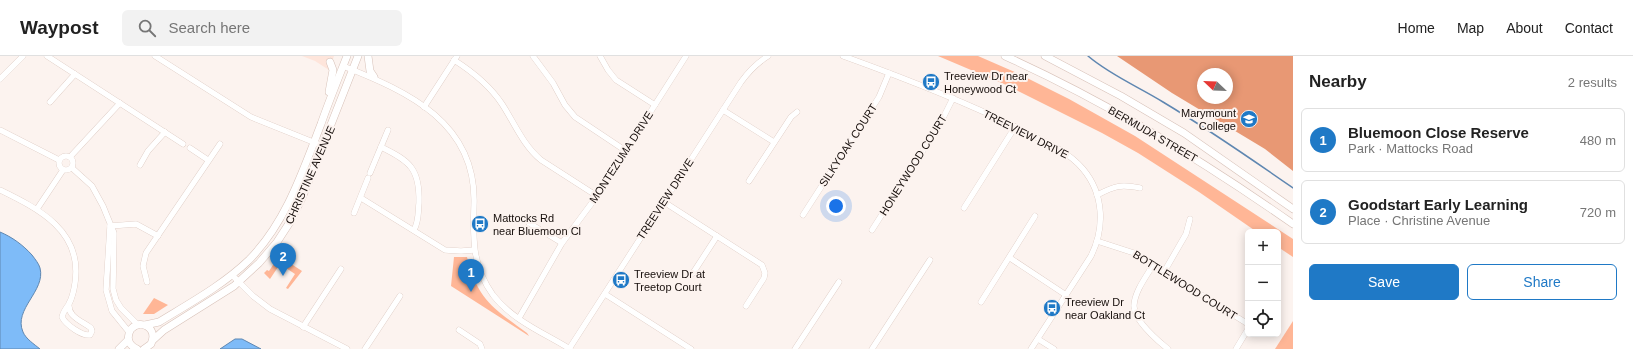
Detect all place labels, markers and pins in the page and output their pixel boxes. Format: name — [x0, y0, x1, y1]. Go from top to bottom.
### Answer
place label: Treeview Dr near Honeywood Ct — [944, 70, 1028, 95]
bus stop icon: Treeview Dr near Honeywood Ct — [921, 72, 941, 92]
place label: Marymount College — [1181, 107, 1236, 132]
school or university icon: Marymount College — [1239, 109, 1259, 129]
place label: Mattocks Rd near Bluemoon Cl — [493, 212, 581, 237]
bus stop icon: Mattocks Rd near Bluemoon Cl — [470, 214, 490, 234]
pin: 2 — [270, 243, 296, 276]
pin: 1 — [458, 259, 484, 292]
place label: Treeview Dr at Treetop Court — [634, 268, 705, 293]
bus stop icon: Treeview Dr at Treetop Court — [611, 270, 631, 290]
place label: Treeview Dr near Oakland Ct — [1065, 296, 1145, 321]
bus stop icon: Treeview Dr near Oakland Ct — [1042, 298, 1062, 318]

